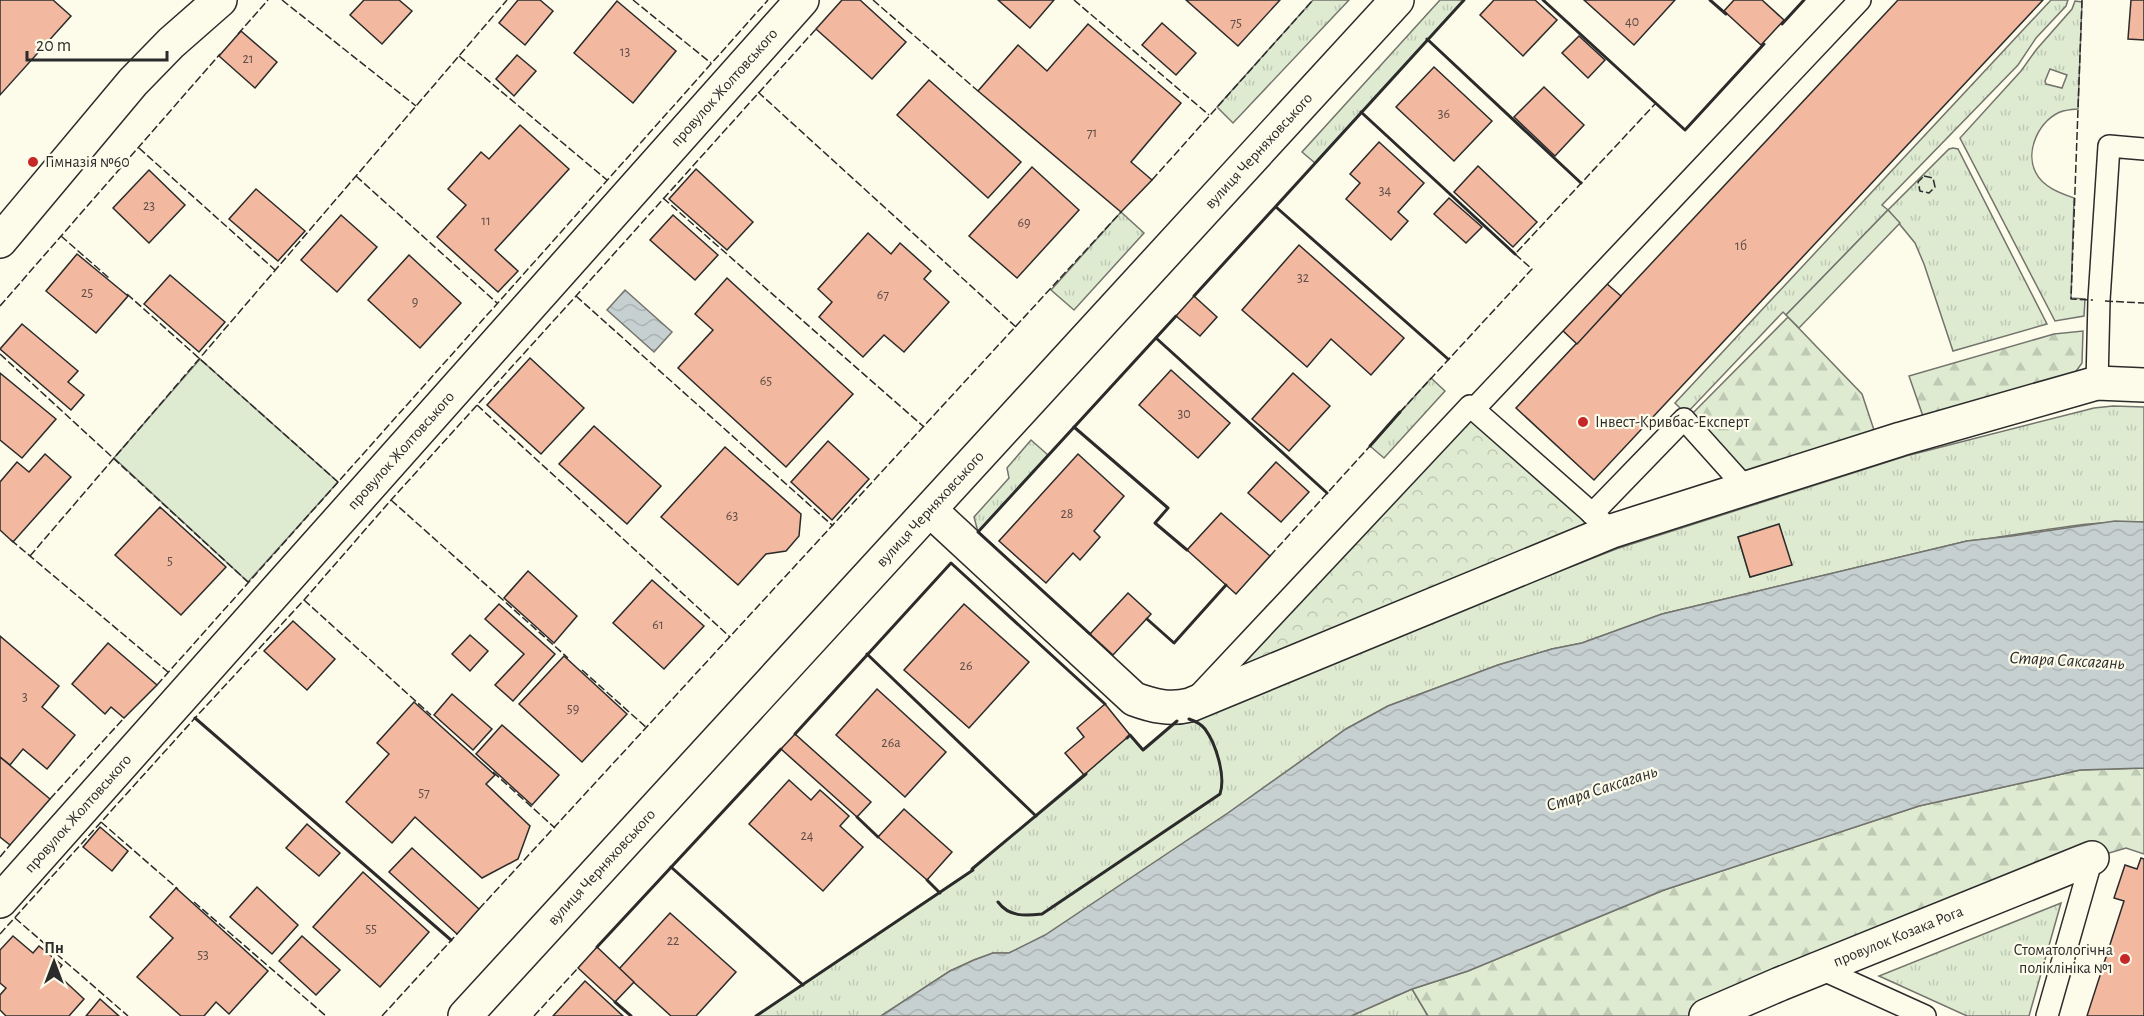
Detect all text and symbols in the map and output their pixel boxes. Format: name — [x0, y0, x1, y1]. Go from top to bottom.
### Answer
house number: 40 — [1625, 15, 1639, 29]
house number: 75 — [1230, 16, 1242, 30]
scale bar — [27, 24, 166, 62]
street label: провулок Жолтовського — [667, 25, 781, 150]
text: 20 m — [36, 37, 71, 55]
house number: 13 — [620, 45, 631, 59]
house number: 21 — [242, 52, 254, 66]
street label: вулиця Черняховського — [1202, 90, 1316, 212]
house number: 36 — [1438, 107, 1450, 121]
house number: 71 — [1087, 126, 1097, 140]
place label: Гімназія №60 — [45, 154, 130, 170]
marker: Гімназія №60 — [26, 155, 40, 169]
house number: 34 — [1379, 184, 1392, 198]
house number: 23 — [143, 199, 155, 213]
house number: 11 — [481, 214, 491, 228]
house number: 69 — [1017, 216, 1031, 230]
house number: 1б — [1735, 239, 1747, 253]
house number: 32 — [1297, 271, 1309, 285]
house number: 25 — [81, 286, 93, 300]
house number: 67 — [877, 288, 889, 302]
house number: 9 — [412, 295, 418, 309]
house number: 65 — [760, 374, 772, 388]
street label: провулок Жолтовського — [344, 388, 458, 513]
house number: 30 — [1177, 407, 1191, 421]
place label: Інвест-Кривбас-Експерт — [1595, 414, 1749, 430]
marker: Інвест-Кривбас-Експерт — [1576, 415, 1590, 429]
street label: вулиця Черняховського — [873, 448, 987, 570]
house number: 28 — [1060, 507, 1074, 521]
house number: 63 — [726, 509, 738, 523]
house number: 5 — [167, 554, 173, 568]
house number: 61 — [652, 618, 664, 632]
water label: Стара Саксагань — [2009, 649, 2125, 673]
house number: 26 — [960, 659, 972, 673]
house number: 3 — [22, 690, 28, 704]
house number: 59 — [567, 702, 579, 716]
house number: 26а — [881, 736, 901, 750]
street label: провулок Жолтовського — [21, 751, 135, 876]
water label: Стара Саксагань — [1544, 763, 1660, 815]
house number: 57 — [418, 786, 430, 800]
street label: вулиця Черняховського — [545, 806, 659, 928]
house number: 24 — [800, 829, 814, 843]
street label: провулок Козака Рога — [1831, 903, 1965, 970]
house number: 55 — [365, 922, 377, 936]
north arrow — [24, 932, 84, 992]
house number: 22 — [667, 934, 679, 948]
text: Пн — [44, 940, 64, 956]
place label: Стоматологічна поліклініка №1 — [2013, 942, 2113, 976]
house number: 53 — [197, 948, 209, 962]
marker: Стоматологічна поліклініка №1 — [2118, 952, 2132, 966]

